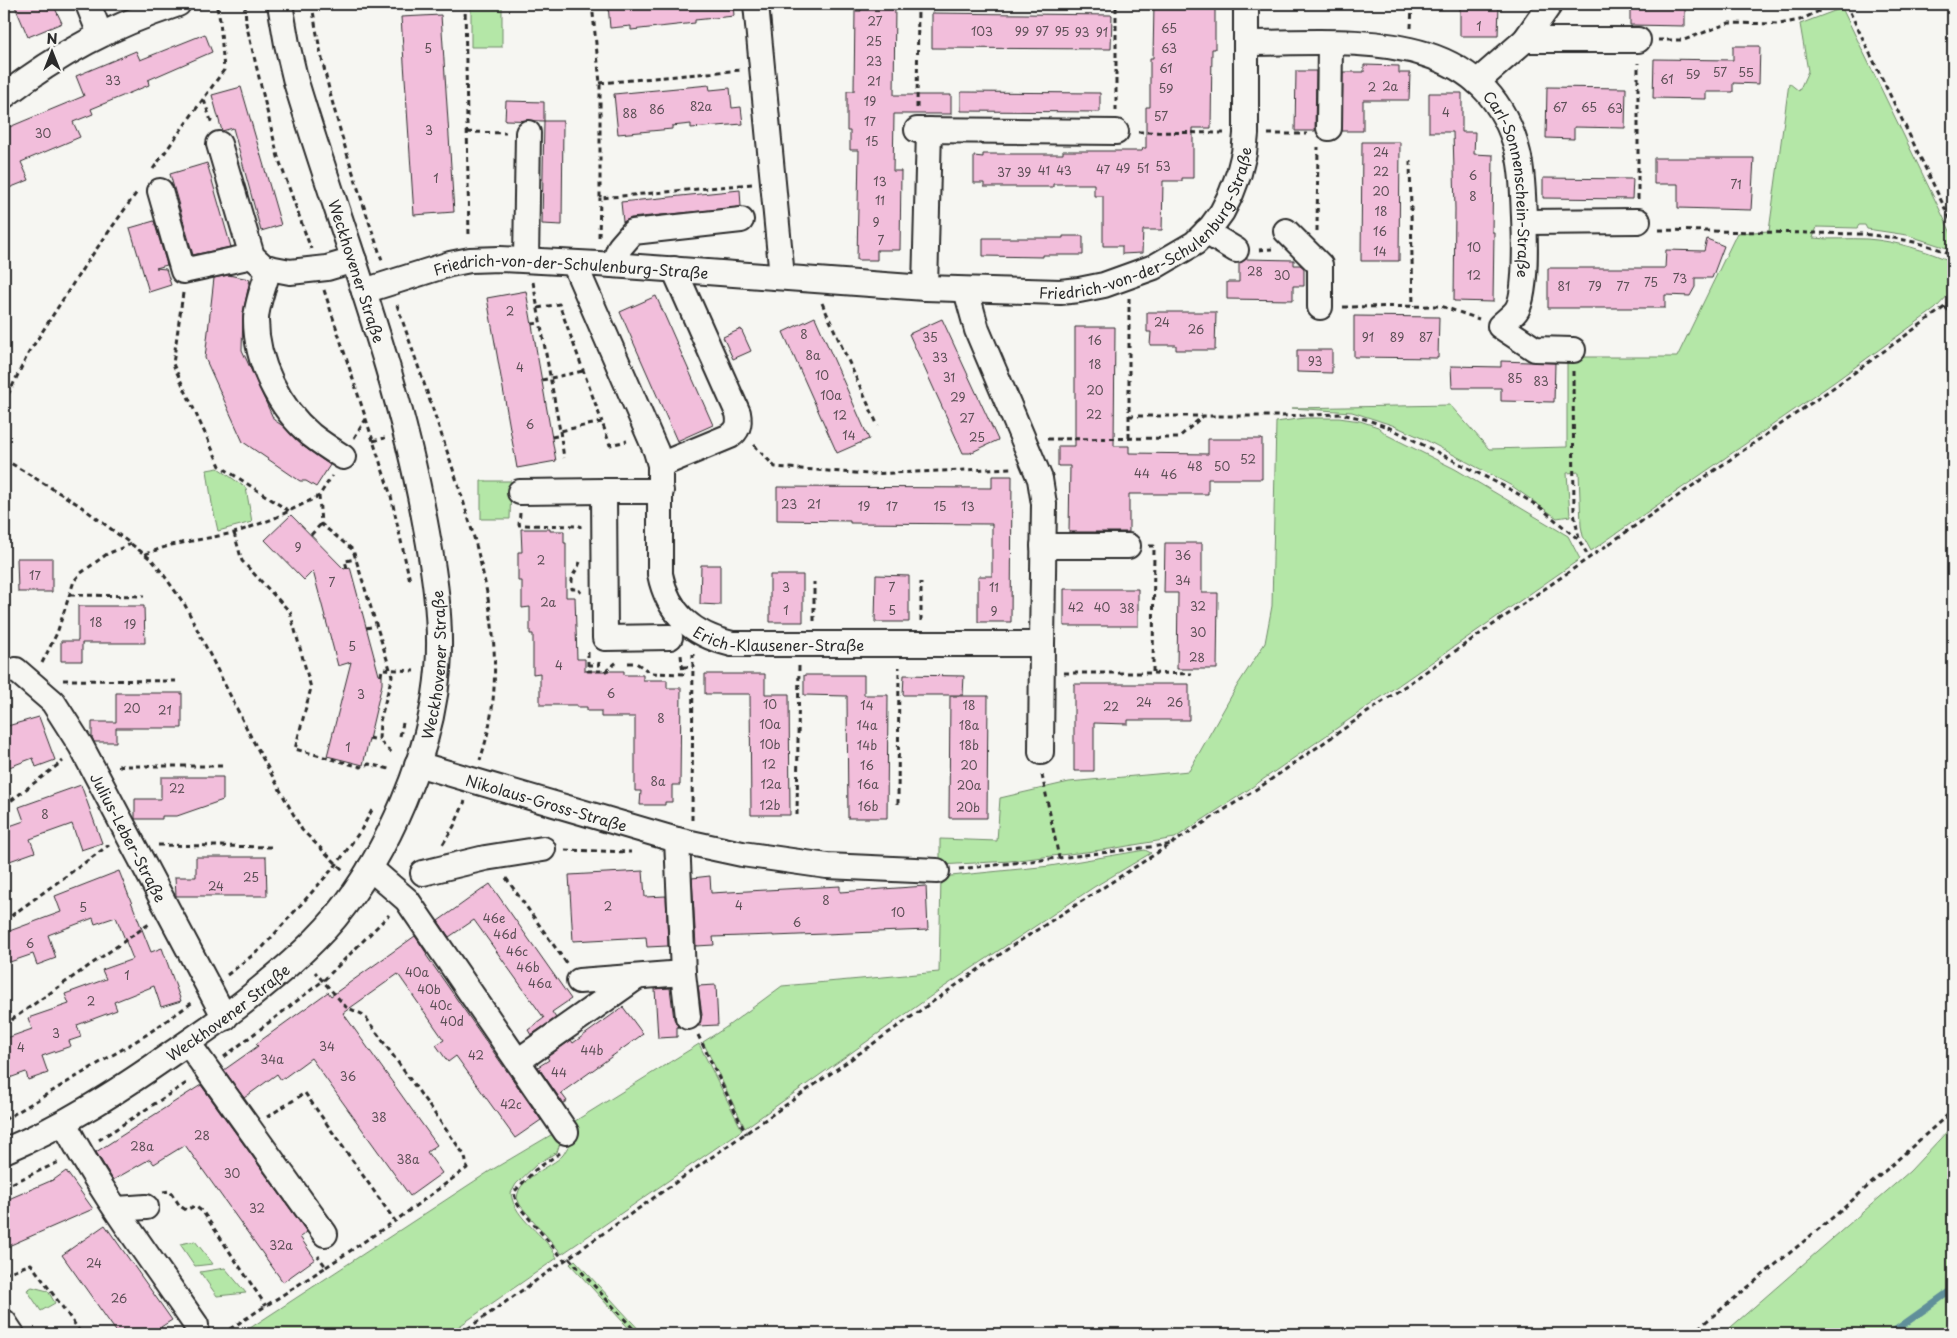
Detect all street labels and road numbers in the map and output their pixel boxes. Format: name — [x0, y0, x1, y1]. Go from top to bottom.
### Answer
street label: Carl-Sonnenschein-Straße — [1479, 85, 1536, 279]
street label: Friedrich-von-der-Schulenburg-Straße — [1039, 146, 1256, 304]
street label: Weckhovener Straße — [323, 196, 391, 346]
street label: Friedrich-von-der-Schulenburg-Straße — [430, 247, 709, 284]
street label: Weckhovener Straße — [414, 589, 451, 742]
street label: Erich-Klausener-Straße — [689, 619, 864, 656]
street label: Nikolaus-Gross-Straße — [463, 767, 630, 836]
street label: Julius-Leber-Straße — [85, 768, 173, 906]
street label: Weckhovener Straße — [161, 958, 294, 1066]

